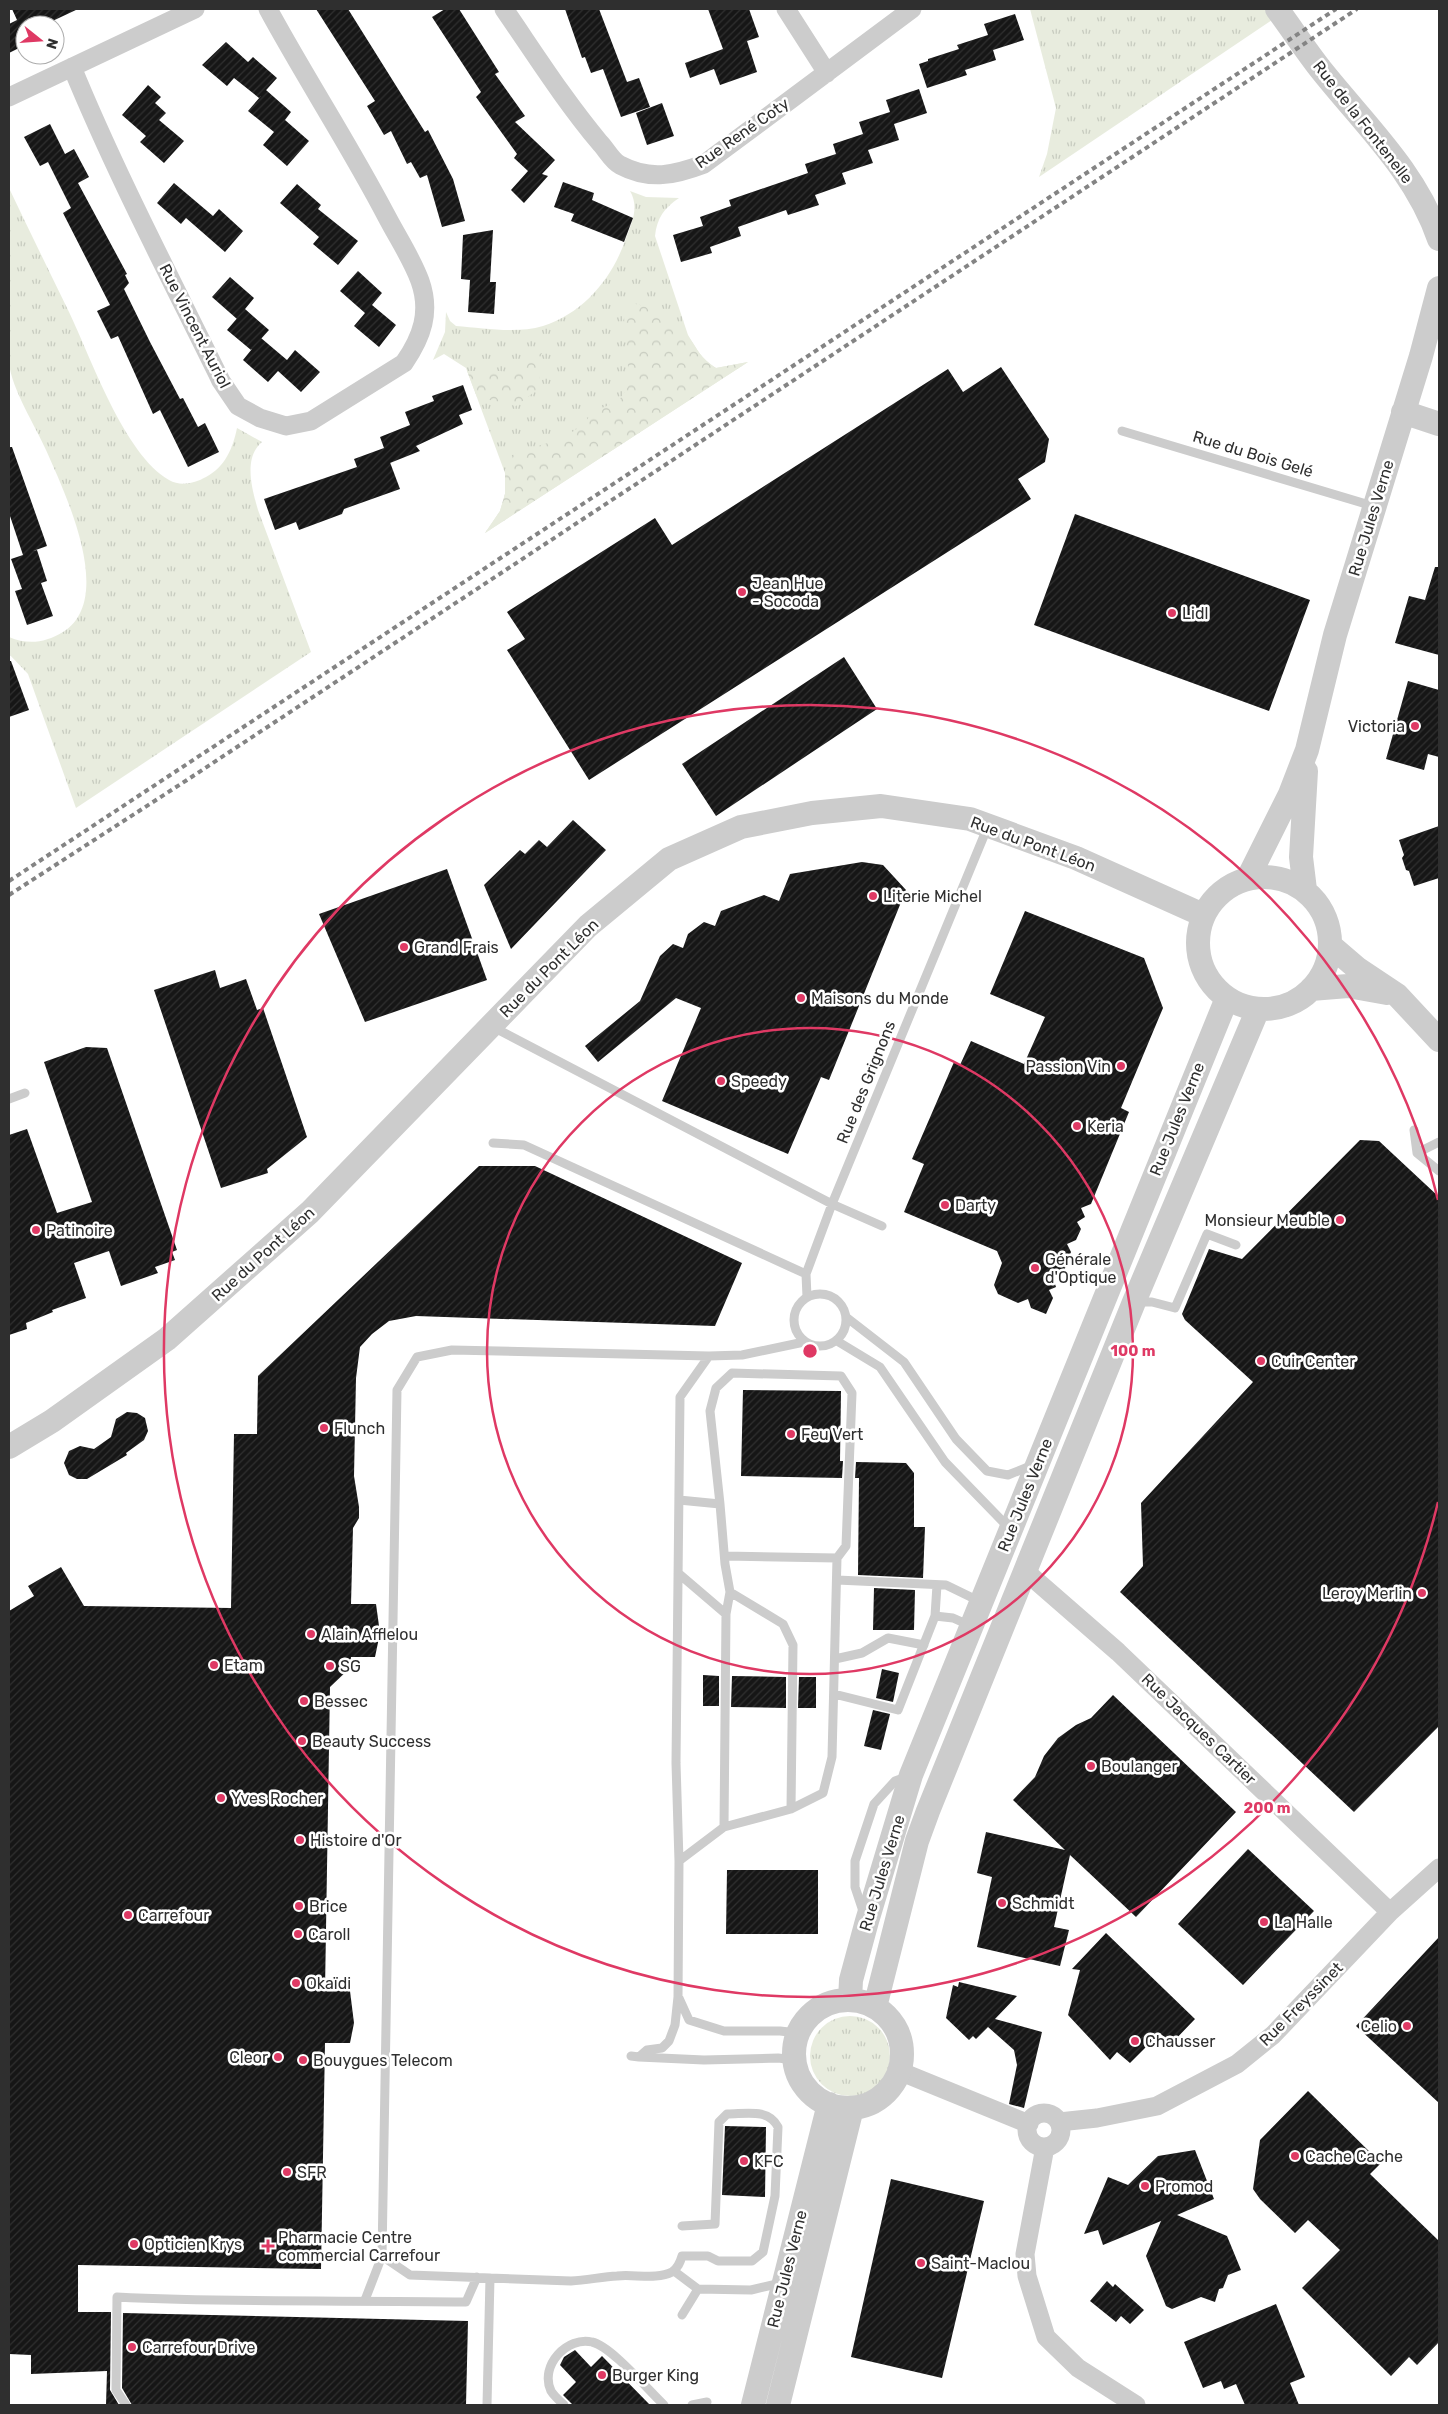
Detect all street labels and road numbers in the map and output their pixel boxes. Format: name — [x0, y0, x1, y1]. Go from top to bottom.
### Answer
street label: Rue de la Fontenelle — [1309, 57, 1417, 187]
street label: Rue René Coty — [692, 94, 793, 172]
street label: Rue Vincent Auriol — [155, 261, 235, 391]
street label: Rue du Bois Gelé — [1191, 427, 1315, 481]
street label: Rue Jules Verne — [1344, 458, 1398, 578]
street label: Rue du Pont Léon — [968, 813, 1098, 875]
street label: Rue du Pont Léon — [496, 915, 602, 1021]
street label: Rue des Grignons — [833, 1018, 899, 1146]
street label: Rue Jules Verne — [1146, 1060, 1208, 1178]
street label: Rue du Pont Léon — [208, 1203, 318, 1305]
street label: Rue Jules Verne — [994, 1436, 1056, 1554]
street label: Rue Jacques Cartier — [1138, 1669, 1260, 1789]
street label: Rue Jules Verne — [855, 1813, 909, 1933]
street label: Rue Freyssinet — [1255, 1958, 1347, 2050]
street label: Rue Jules Verne — [763, 2208, 811, 2330]

